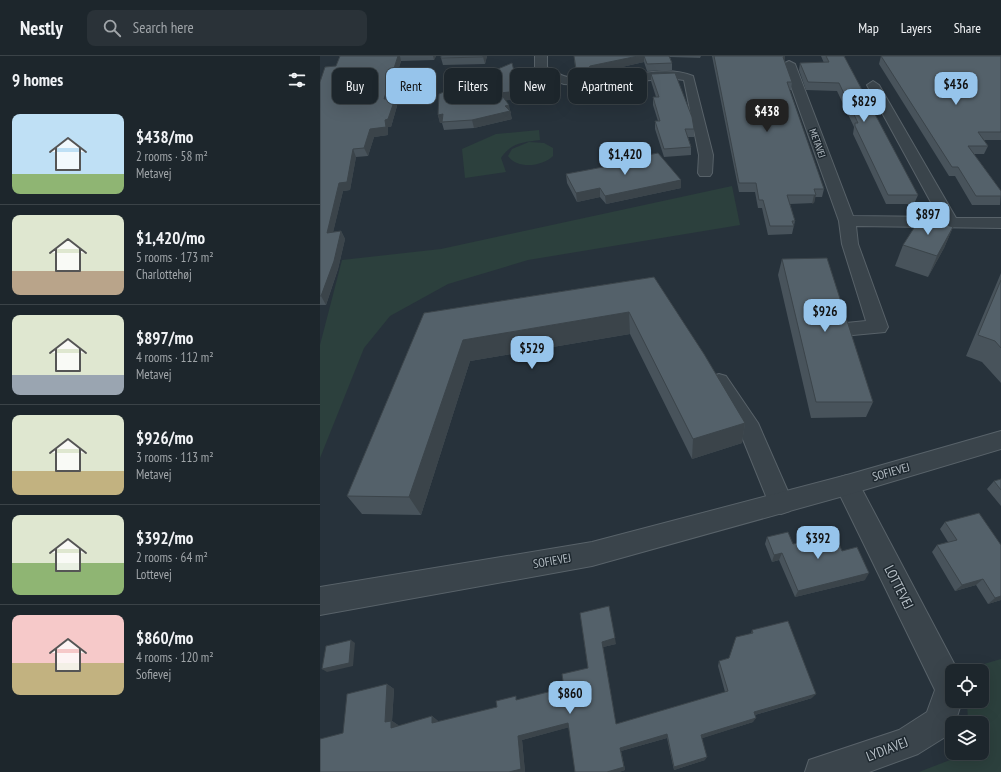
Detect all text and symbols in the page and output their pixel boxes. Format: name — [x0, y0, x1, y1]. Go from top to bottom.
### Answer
search box — [87, 10, 367, 46]
text: Nestly — [20, 16, 63, 40]
icon: search — [101, 17, 123, 39]
text: Search here — [133, 18, 194, 37]
text: Map — [858, 19, 879, 37]
text: Layers — [901, 19, 932, 37]
text: Share — [954, 19, 981, 37]
chip: Buy — [332, 68, 378, 104]
chip: Rent — [386, 68, 436, 104]
chip: Filters — [444, 68, 502, 104]
chip: New — [510, 68, 560, 104]
chip: Apartment — [568, 68, 647, 104]
text: 9 homes — [12, 69, 63, 91]
icon: filters — [286, 69, 308, 91]
pin: $436 — [932, 72, 980, 106]
text: $436 — [944, 76, 968, 93]
pin: $829 — [840, 89, 888, 123]
text: $829 — [852, 93, 876, 110]
pin: $438 — [743, 99, 791, 133]
text: $438 — [755, 103, 779, 120]
text: $438/mo — [136, 126, 193, 148]
street label: METAVEJ — [806, 127, 829, 160]
icon: home — [44, 130, 92, 178]
pin: $1,420 — [592, 142, 658, 176]
text: $1,420 — [608, 146, 642, 163]
text: 2 rooms · 58 m² — [136, 148, 208, 165]
text: Metavej — [136, 165, 172, 182]
pin: $897 — [904, 202, 952, 236]
text: $897 — [916, 206, 940, 223]
text: $1,420/mo — [136, 227, 205, 249]
icon: home — [44, 231, 92, 279]
text: 5 rooms · 173 m² — [136, 249, 214, 266]
text: Charlottehøj — [136, 266, 192, 283]
pin: $926 — [801, 299, 849, 333]
text: $926 — [813, 303, 837, 320]
text: $897/mo — [136, 327, 193, 349]
icon: home — [44, 331, 92, 379]
pin: $529 — [508, 336, 556, 370]
text: $529 — [520, 340, 544, 357]
text: 4 rooms · 112 m² — [136, 349, 214, 366]
text: Metavej — [136, 366, 172, 383]
text: $926/mo — [136, 427, 193, 449]
icon: home — [44, 431, 92, 479]
text: 3 rooms · 113 m² — [136, 449, 214, 466]
street label: SOFIEVEJ — [870, 459, 911, 484]
text: Metavej — [136, 466, 172, 483]
pin: $392 — [794, 526, 842, 560]
text: $392/mo — [136, 527, 193, 549]
text: $392 — [806, 530, 830, 547]
icon: home — [44, 531, 92, 579]
text: 2 rooms · 64 m² — [136, 549, 208, 566]
street label: SOFIEVEJ — [532, 550, 572, 571]
street label: LOTTEVEJ — [880, 562, 918, 612]
text: Lottevej — [136, 566, 172, 583]
text: $860/mo — [136, 627, 193, 649]
icon: home — [44, 631, 92, 679]
text: 4 rooms · 120 m² — [136, 649, 214, 666]
map controls — [945, 664, 989, 760]
button: locate — [945, 664, 989, 708]
text: Sofievej — [136, 666, 171, 683]
pin: $860 — [546, 681, 594, 715]
text: $860 — [558, 685, 582, 702]
button: layers — [945, 716, 989, 760]
street label: LYDIAVEJ — [863, 733, 911, 765]

